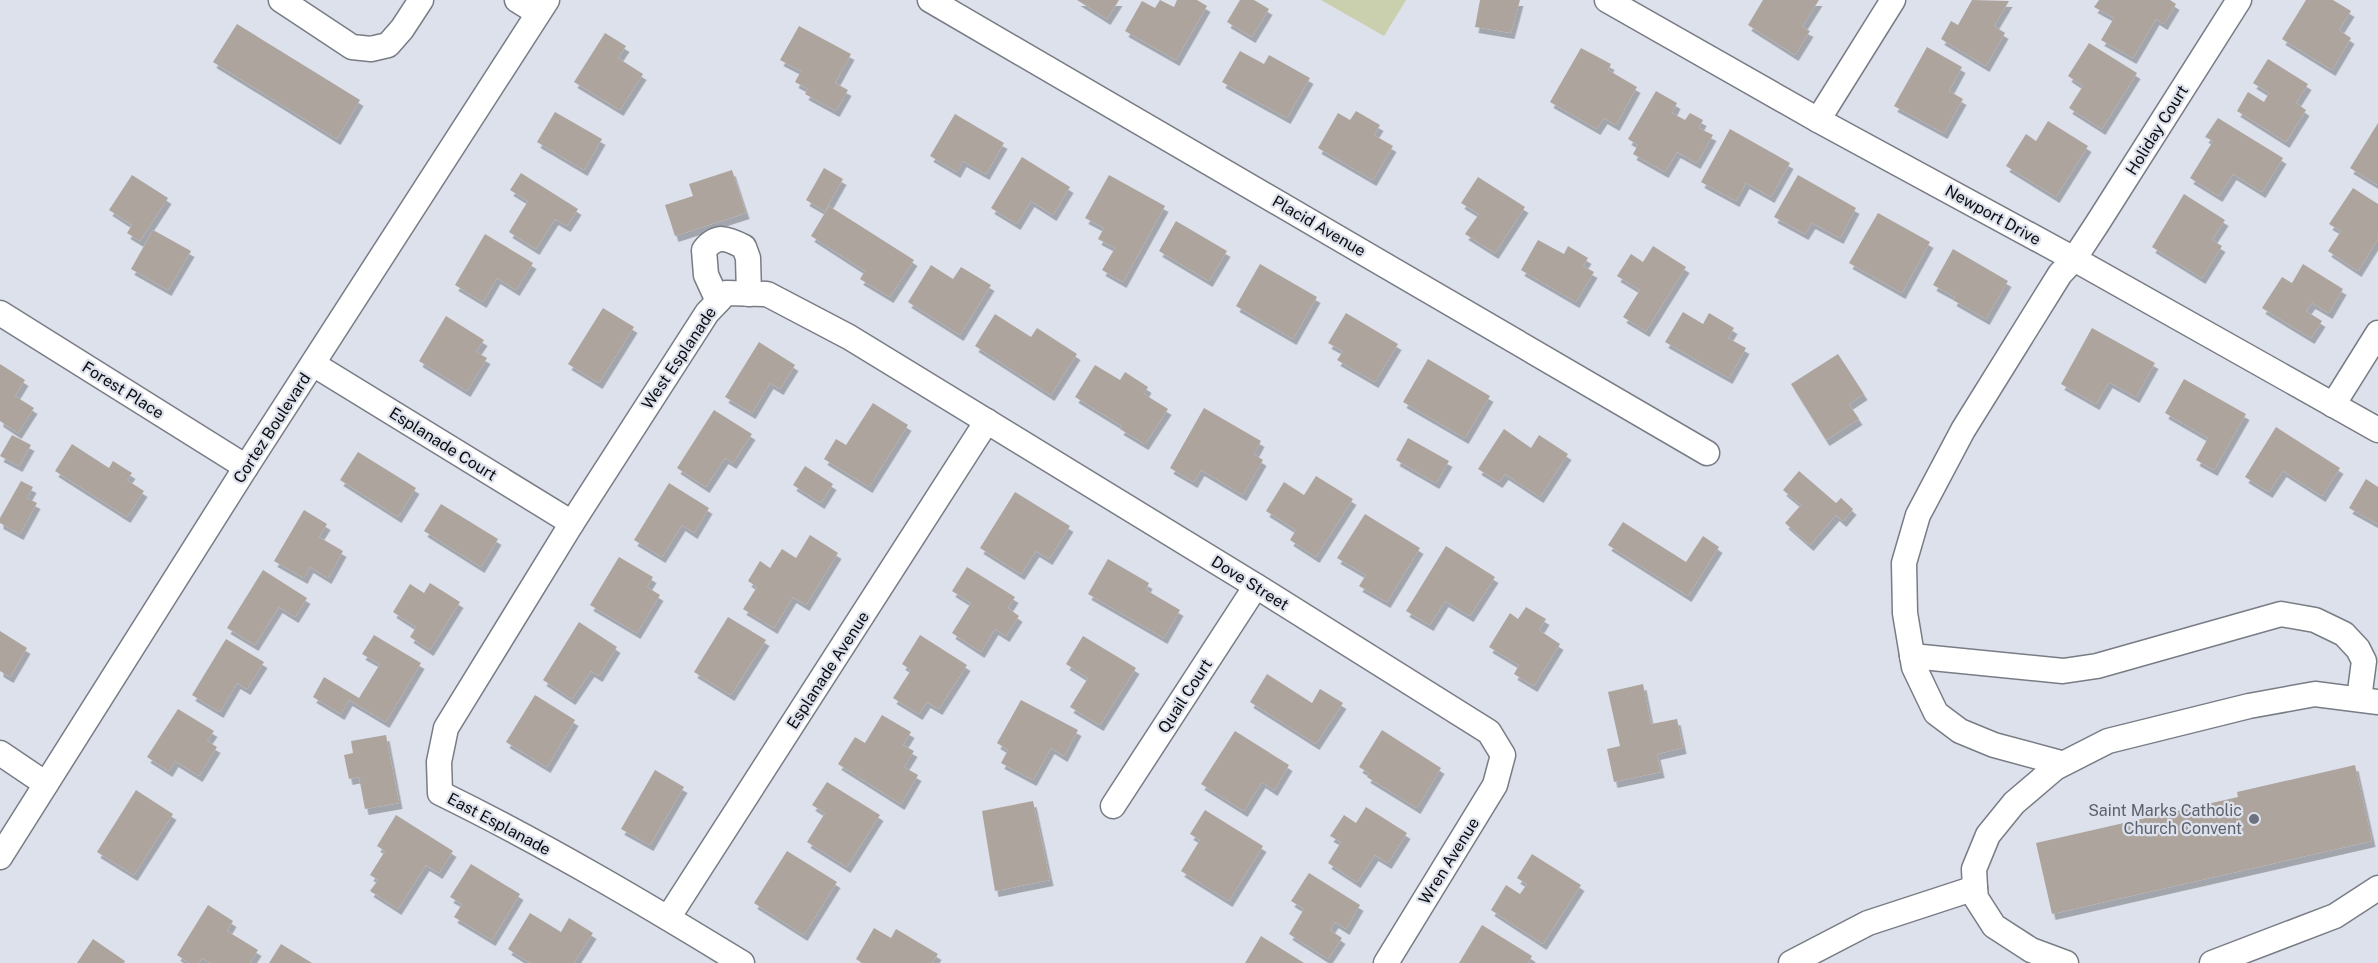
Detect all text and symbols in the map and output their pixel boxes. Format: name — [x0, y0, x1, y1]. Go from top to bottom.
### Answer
street label: Holiday Court — [2122, 82, 2192, 178]
street label: Newport Drive — [1942, 181, 2044, 249]
street label: Placid Avenue — [1269, 192, 1369, 260]
street label: West Esplanade — [638, 303, 720, 413]
street label: Forest Place — [79, 357, 167, 423]
street label: Cortez Boulevard — [229, 369, 315, 487]
street label: Esplanade Court — [386, 403, 500, 485]
street label: Dove Street — [1208, 552, 1292, 614]
street label: Esplanade Avenue — [783, 608, 873, 732]
street label: Quail Court — [1154, 655, 1216, 737]
street label: East Esplanade — [444, 789, 554, 859]
place label: Saint Marks Catholic Church Convent — [2088, 801, 2242, 838]
marker: Saint Marks Catholic Church Convent — [2247, 812, 2261, 826]
street label: Wren Avenue — [1415, 814, 1483, 908]

